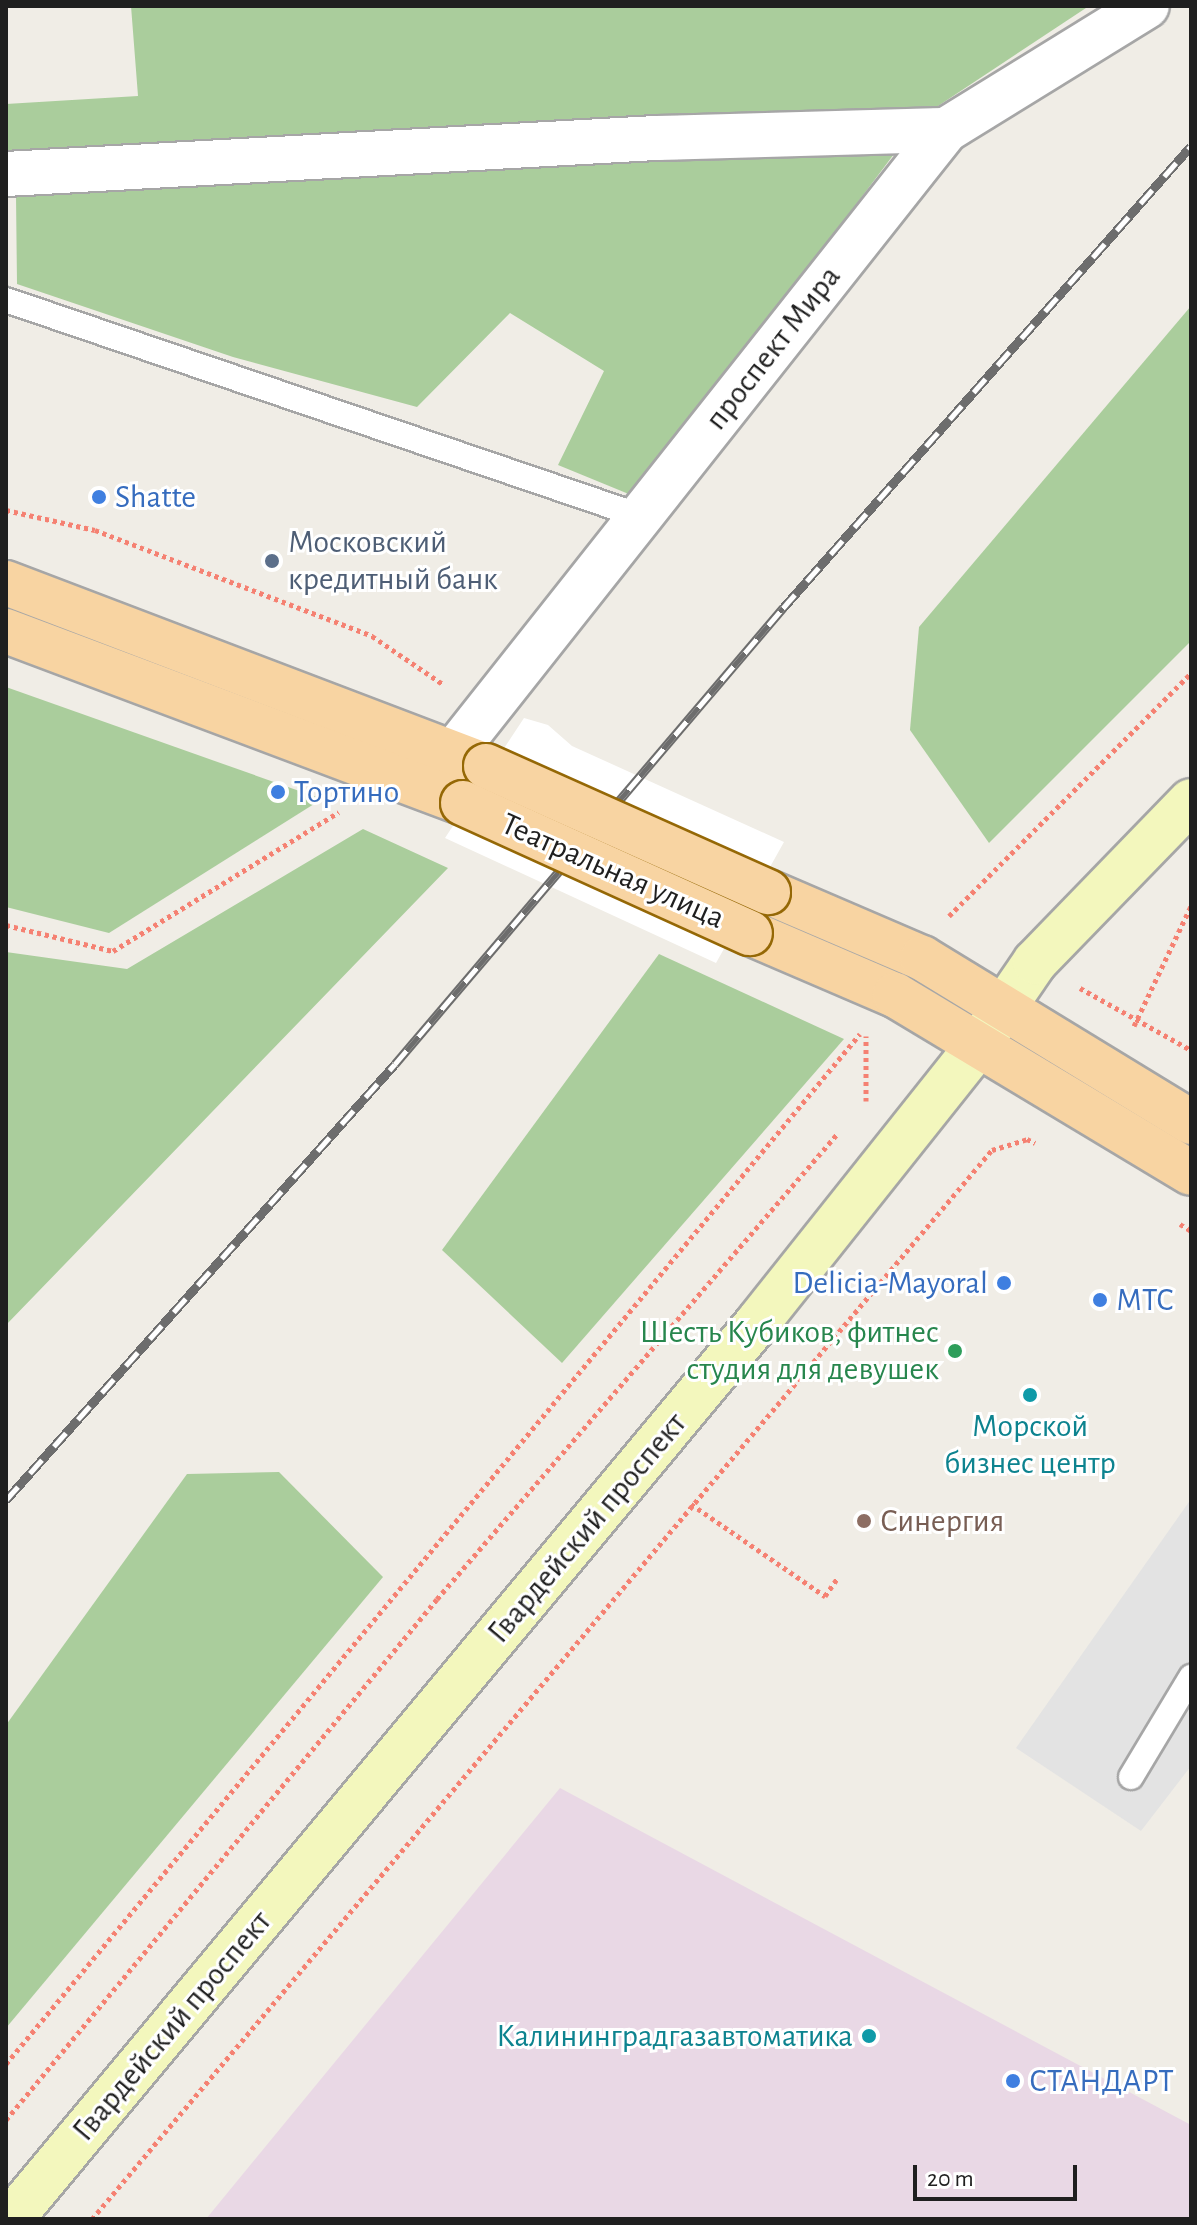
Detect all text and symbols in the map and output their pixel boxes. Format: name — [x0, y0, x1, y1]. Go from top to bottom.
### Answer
street label: проспект Мира — [697, 258, 849, 438]
place label: Shatte — [115, 478, 196, 516]
marker: Shatte — [90, 488, 108, 506]
place label: Московский кредитный банк — [288, 524, 498, 599]
marker: Московский кредитный банк — [263, 552, 281, 570]
place label: Тортино — [294, 773, 399, 811]
marker: Тортино — [269, 783, 287, 801]
street label: Театральная улица — [496, 805, 730, 937]
place label: Delicia-Mayoral — [793, 1264, 988, 1302]
marker: Delicia-Mayoral — [995, 1274, 1013, 1292]
place label: МТС — [1116, 1281, 1174, 1319]
marker: МТС — [1091, 1291, 1109, 1309]
place label: Шесть Кубиков, фитнес студия для девушек — [640, 1314, 939, 1389]
marker: Шесть Кубиков, фитнес студия для девушек — [946, 1342, 964, 1360]
marker: Морской бизнес центр — [1021, 1386, 1039, 1404]
street label: Гвардейский проспект — [479, 1405, 695, 1651]
place label: Морской бизнес центр — [944, 1408, 1116, 1483]
place label: Синергия — [880, 1502, 1004, 1540]
marker: Синергия — [855, 1512, 873, 1530]
street label: Гвардейский проспект — [64, 1903, 280, 2149]
place label: Калининградгазавтоматика — [496, 2017, 853, 2055]
marker: Калининградгазавтоматика — [860, 2027, 878, 2045]
place label: СТАНДАРТ — [1029, 2062, 1174, 2100]
marker: СТАНДАРТ — [1004, 2072, 1022, 2090]
scale bar — [917, 2149, 1081, 2199]
text: 20 m — [927, 2167, 974, 2191]

